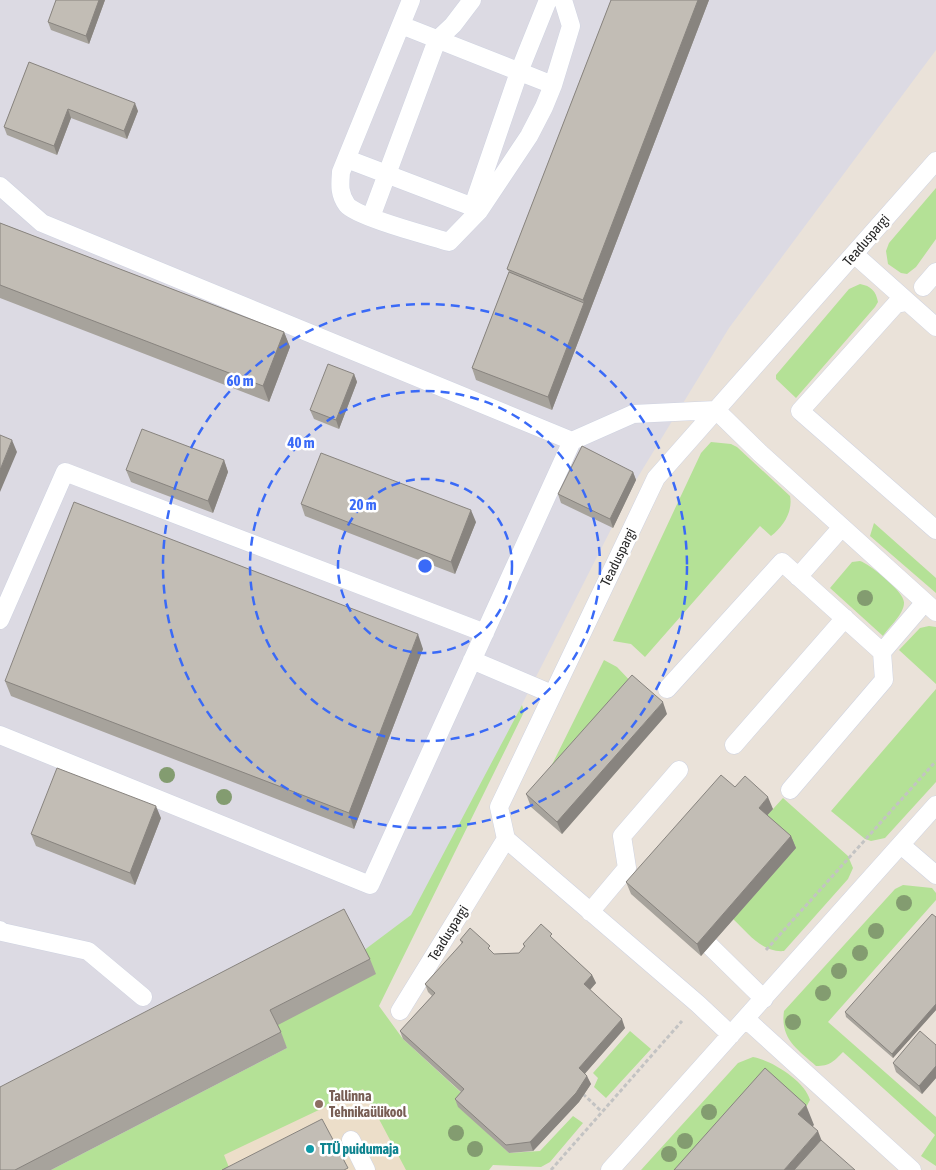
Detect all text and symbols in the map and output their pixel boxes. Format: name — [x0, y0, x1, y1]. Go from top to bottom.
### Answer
street label: Teaduspargi — [839, 211, 893, 269]
text: 60 m — [227, 372, 254, 389]
text: 40 m — [287, 434, 315, 451]
text: 20 m — [350, 496, 377, 513]
street label: Teaduspargi — [597, 525, 639, 589]
centre of rings — [416, 557, 434, 575]
street label: Teaduspargi — [425, 902, 471, 964]
place label: Tallinna Tehnikaülikool — [329, 1088, 407, 1120]
marker: Tallinna Tehnikaülikool — [313, 1098, 325, 1110]
place label: TTÜ puidumaja — [320, 1141, 399, 1157]
marker: TTÜ puidumaja — [304, 1143, 316, 1155]

